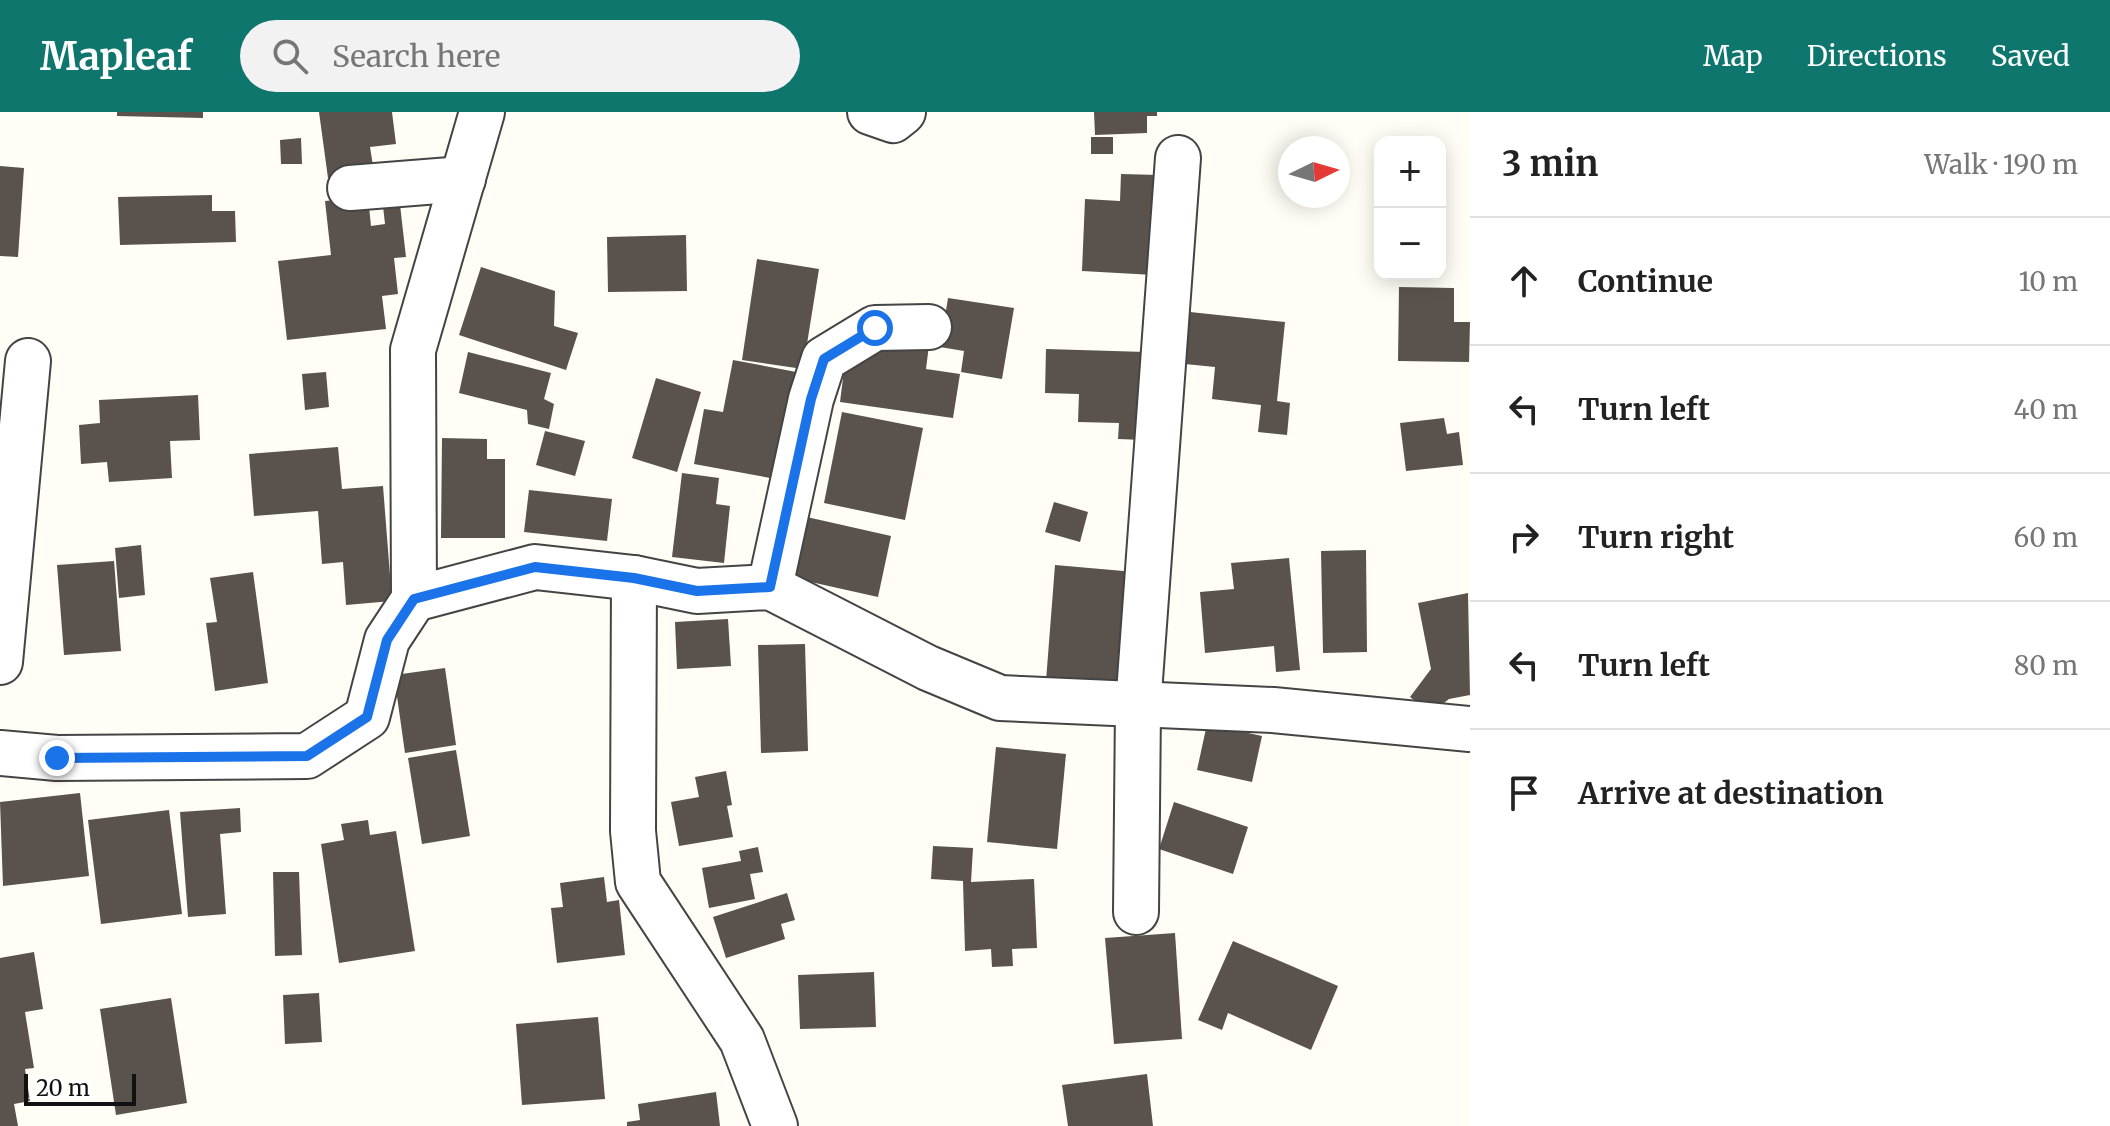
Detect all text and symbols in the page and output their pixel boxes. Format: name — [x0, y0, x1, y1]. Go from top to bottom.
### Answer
search box — [240, 20, 800, 92]
text: Mapleaf — [40, 33, 192, 80]
icon: search — [268, 34, 312, 78]
text: Search here — [332, 37, 500, 75]
text: Map — [1703, 38, 1763, 74]
text: Directions — [1807, 38, 1947, 74]
text: Saved — [1991, 38, 2070, 74]
north arrow — [1278, 136, 1350, 208]
map controls — [1374, 136, 1446, 280]
button: + — [1374, 136, 1446, 208]
text: 3 min — [1502, 143, 1598, 185]
text: Walk · 190 m — [1924, 148, 2078, 181]
button: − — [1374, 208, 1446, 280]
icon: ahead — [1502, 259, 1546, 303]
text: Continue — [1578, 262, 1713, 300]
text: 10 m — [2019, 265, 2078, 298]
route start — [857, 310, 893, 346]
icon: left — [1502, 387, 1546, 431]
text: Turn left — [1578, 390, 1710, 428]
text: 40 m — [2014, 393, 2078, 426]
icon: right — [1502, 515, 1546, 559]
text: Turn right — [1578, 518, 1734, 556]
text: 60 m — [2014, 521, 2078, 554]
icon: left — [1502, 643, 1546, 687]
text: Turn left — [1578, 646, 1710, 684]
text: 80 m — [2014, 649, 2078, 682]
route end — [39, 740, 75, 776]
icon: arrive — [1502, 771, 1546, 815]
text: Arrive at destination — [1578, 774, 1884, 812]
scale bar — [24, 1070, 136, 1106]
text: 20 m — [36, 1074, 90, 1102]

